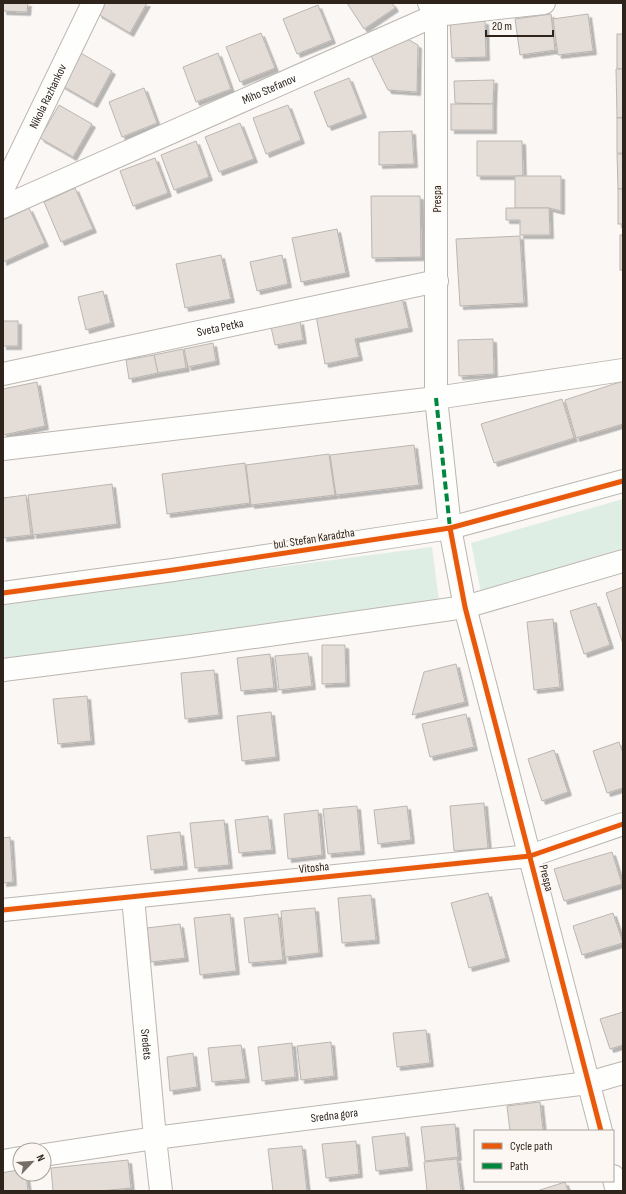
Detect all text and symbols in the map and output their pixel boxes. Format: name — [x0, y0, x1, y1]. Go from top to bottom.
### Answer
scale bar — [486, 12, 553, 38]
text: 20 m — [492, 19, 512, 34]
street label: Nikola Razhankov — [26, 61, 70, 131]
street label: Miho Stefanov — [240, 70, 299, 108]
street label: Prespa — [430, 185, 445, 213]
street label: Sveta Petka — [195, 315, 245, 340]
street label: bul. Stefan Karadzha — [272, 525, 356, 553]
street label: Vitosha — [298, 859, 330, 877]
street label: Prespa — [535, 863, 557, 893]
street label: Sredets — [138, 1028, 155, 1060]
street label: Sredna gora — [310, 1105, 359, 1126]
legend — [474, 1130, 614, 1182]
text: Cycle path — [510, 1139, 552, 1154]
north arrow — [12, 1142, 52, 1182]
text: N — [33, 1153, 48, 1164]
text: Path — [510, 1159, 528, 1174]

